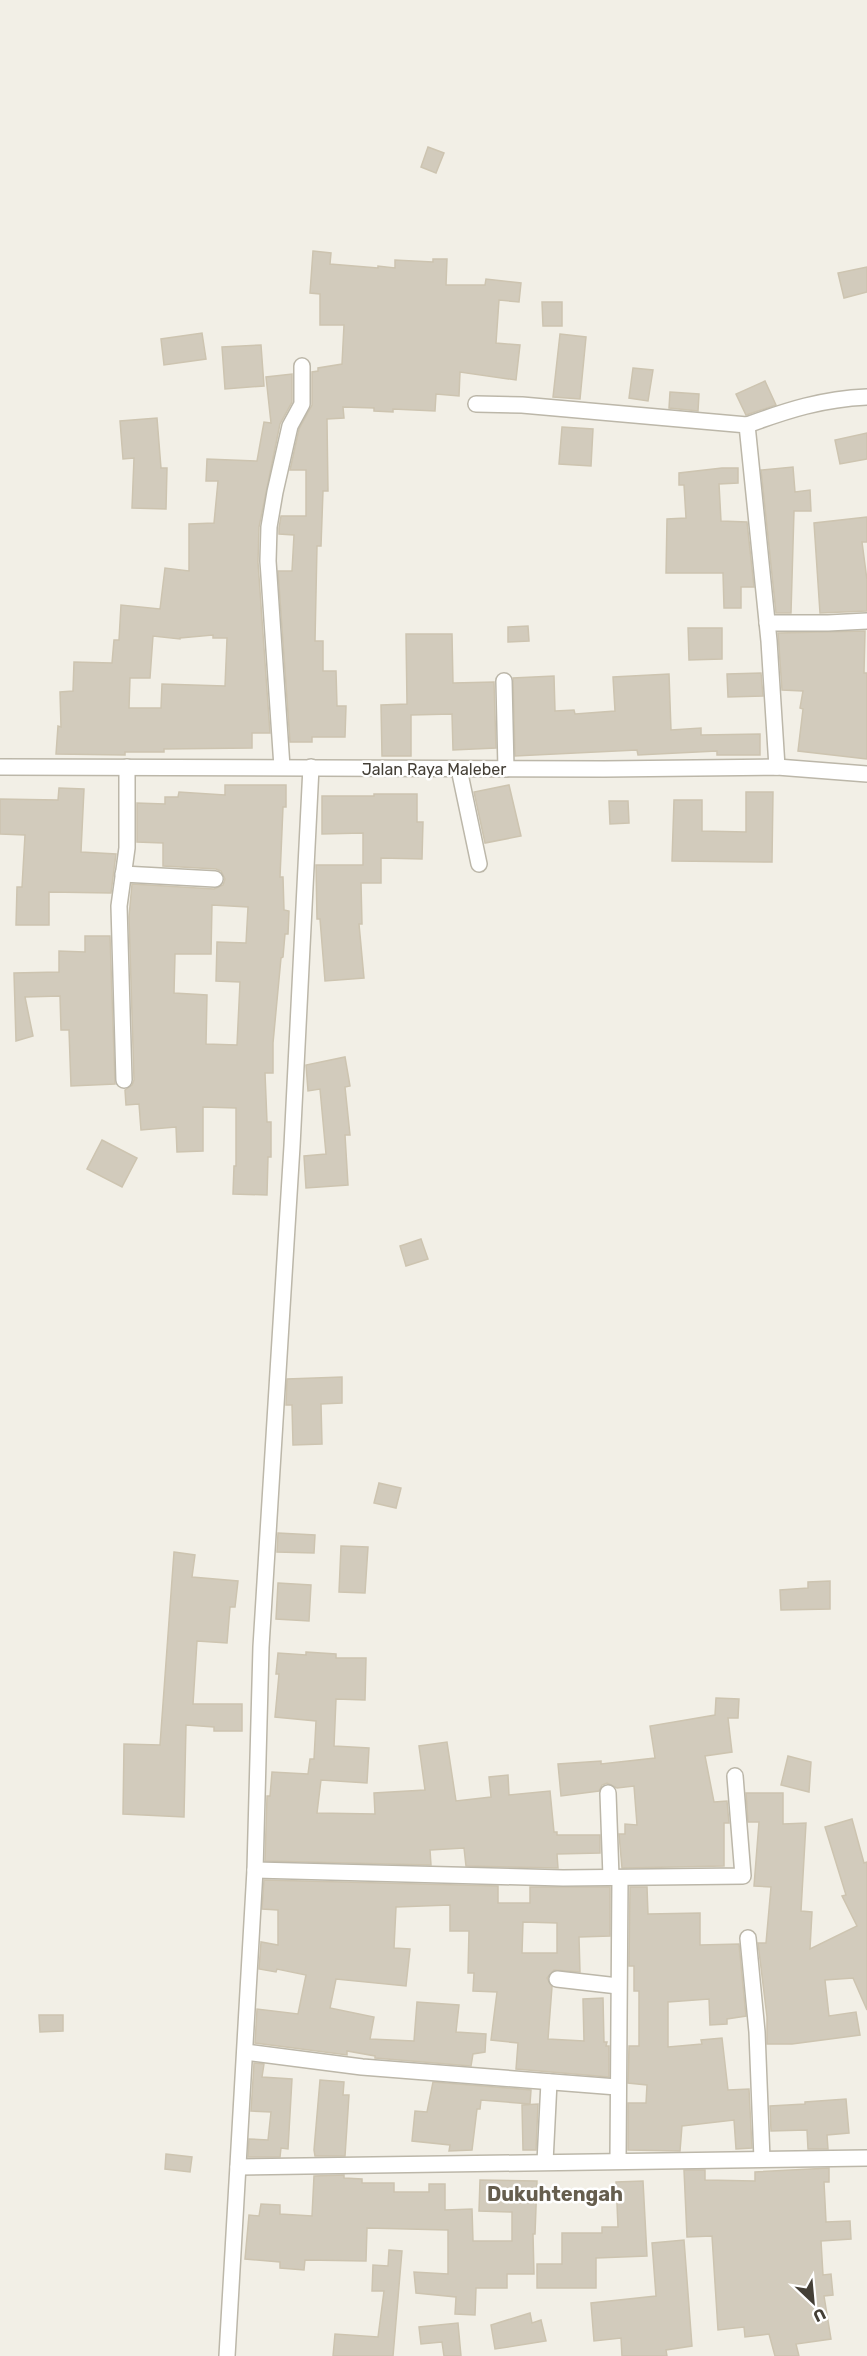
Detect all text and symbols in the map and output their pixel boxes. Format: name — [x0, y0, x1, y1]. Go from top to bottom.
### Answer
street label: Jalan Raya Maleber — [362, 760, 506, 779]
district label: Dukuhtengah — [487, 2182, 623, 2206]
north arrow — [783, 2272, 843, 2332]
text: U — [810, 2304, 829, 2326]

